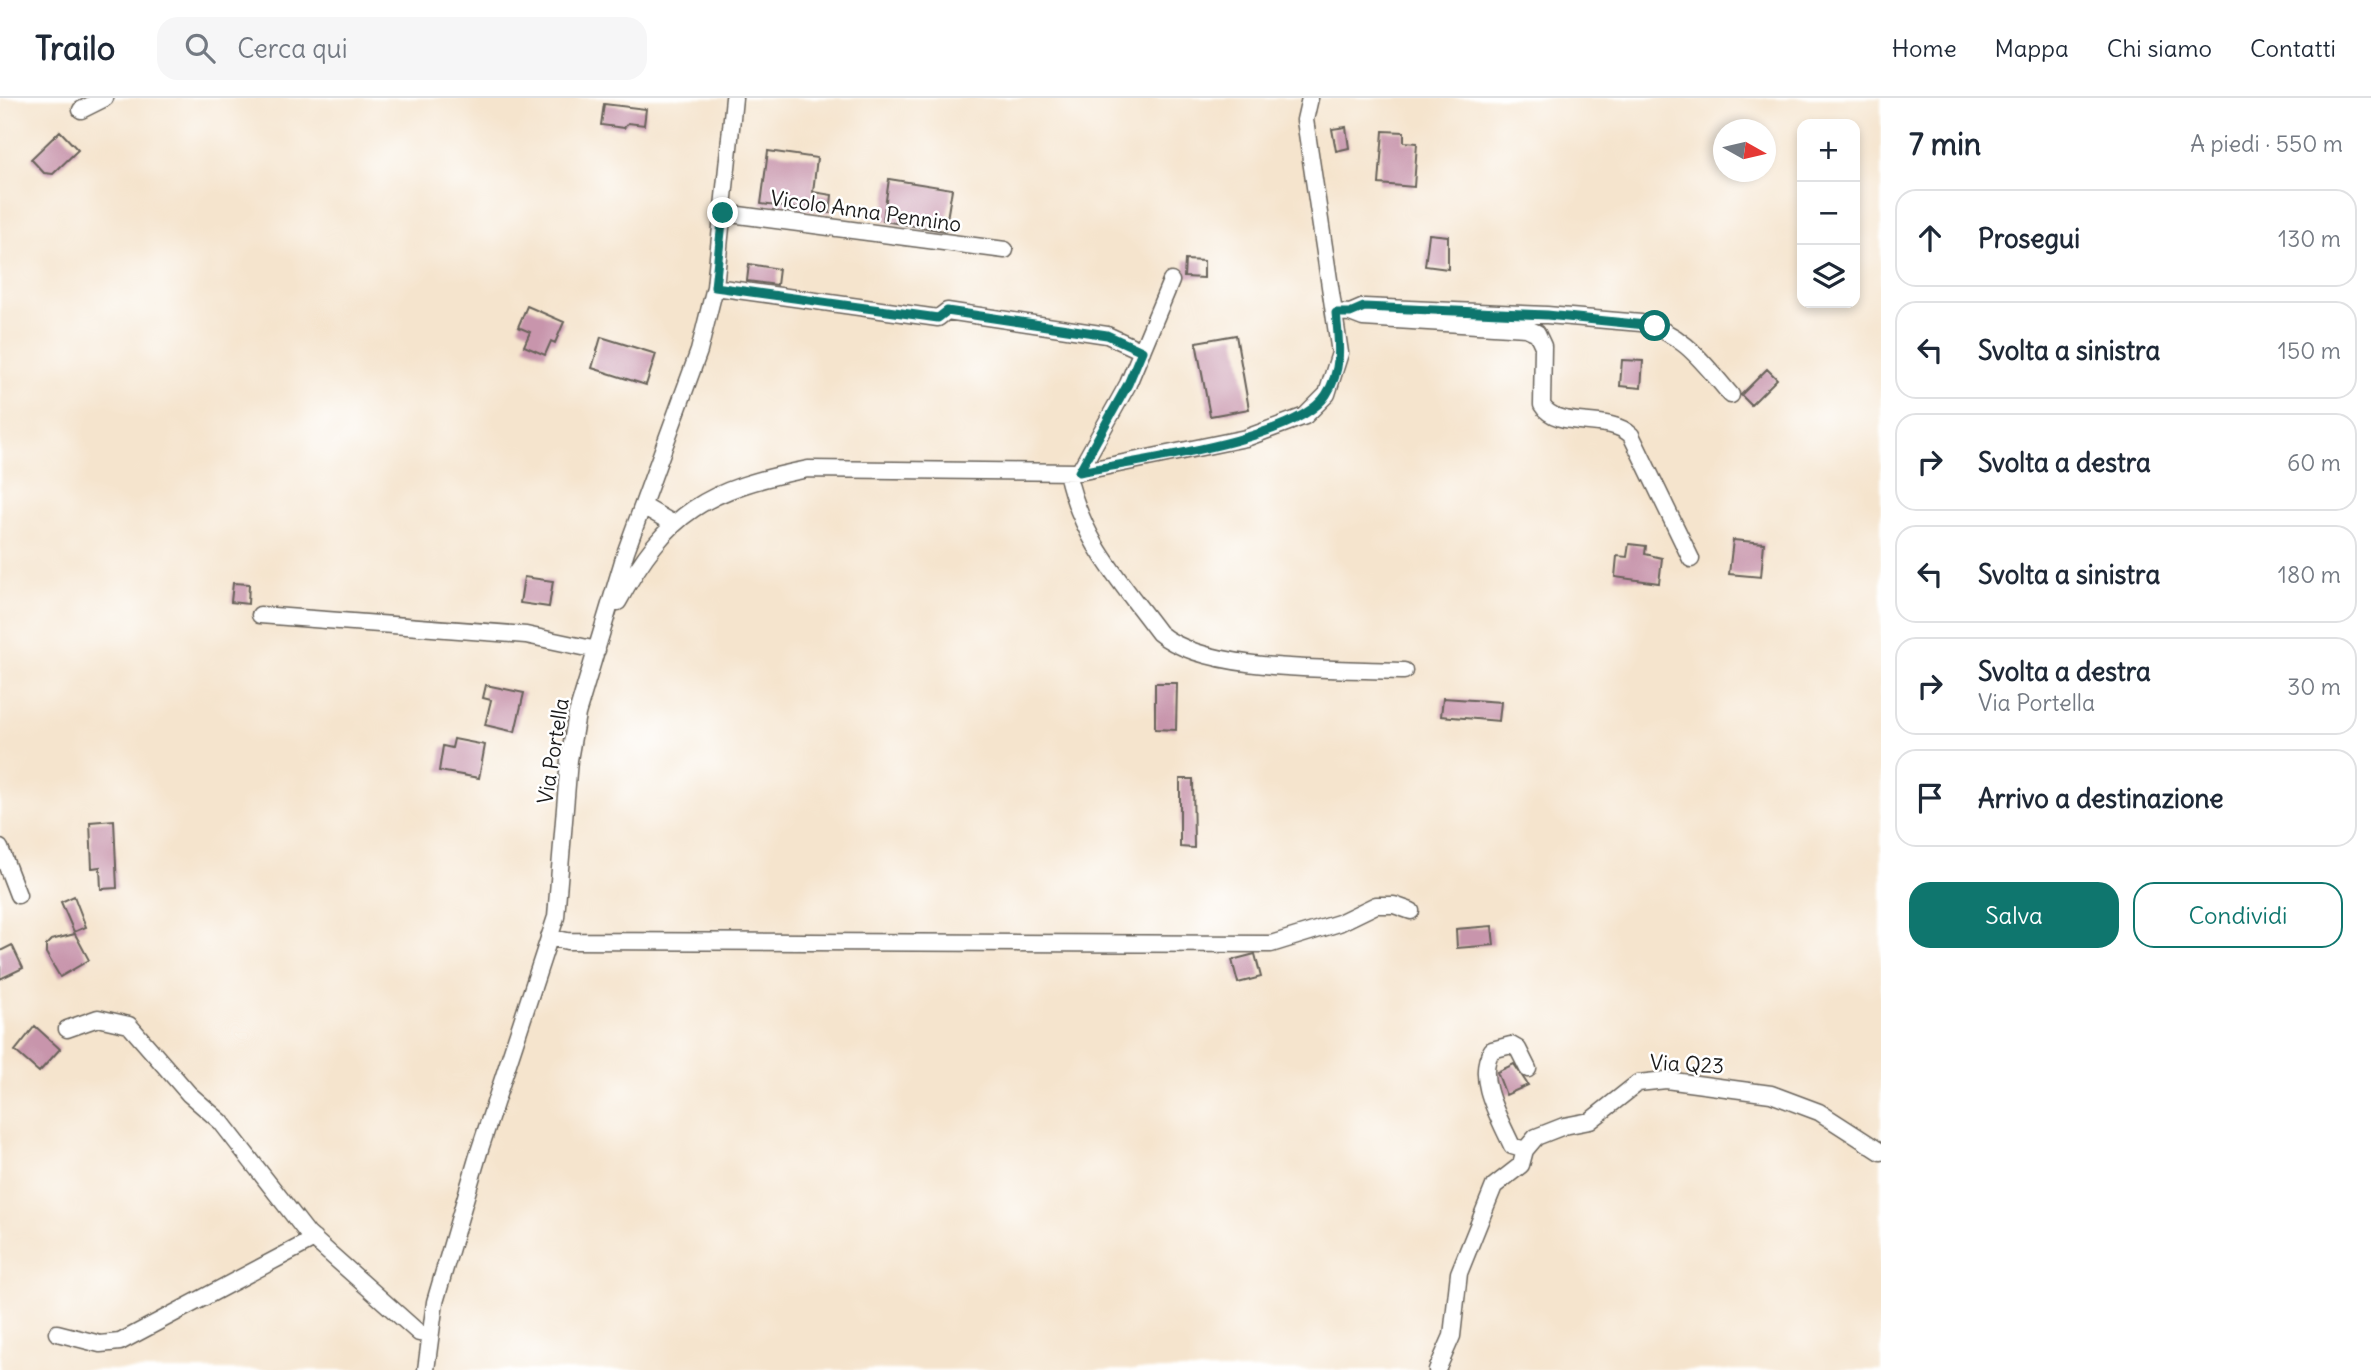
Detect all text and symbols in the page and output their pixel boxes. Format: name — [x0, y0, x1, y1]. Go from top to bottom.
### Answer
search box — [157, 17, 647, 80]
text: Trailo — [35, 27, 115, 69]
icon: search — [181, 29, 219, 67]
text: Cerca qui — [237, 32, 348, 65]
text: Home — [1892, 33, 1957, 63]
text: Mappa — [1995, 33, 2069, 63]
text: Chi siamo — [2107, 33, 2212, 63]
text: Contatti — [2250, 33, 2336, 63]
north arrow — [1713, 119, 1776, 182]
map controls — [1797, 119, 1860, 308]
button: + — [1797, 119, 1860, 182]
text: 7 min — [1909, 125, 1981, 163]
text: A piedi · 550 m — [2190, 129, 2343, 158]
button: − — [1797, 182, 1860, 245]
street label: Vicolo Anna Pennino — [769, 184, 963, 238]
route end — [707, 197, 738, 228]
icon: ahead — [1911, 219, 1949, 257]
text: Prosegui — [1978, 222, 2080, 255]
text: 130 m — [2278, 224, 2341, 253]
button: layers — [1797, 245, 1860, 308]
route start — [1639, 310, 1670, 341]
icon: left — [1911, 331, 1949, 369]
text: Svolta a sinistra — [1978, 334, 2160, 367]
text: 150 m — [2278, 336, 2341, 365]
icon: right — [1911, 443, 1949, 481]
text: Svolta a destra — [1978, 446, 2151, 479]
text: 60 m — [2287, 448, 2341, 477]
icon: left — [1911, 555, 1949, 593]
text: Svolta a sinistra — [1978, 558, 2160, 591]
text: 180 m — [2278, 560, 2341, 589]
text: Svolta a destra — [1978, 655, 2151, 688]
icon: right — [1911, 667, 1949, 705]
text: 30 m — [2287, 672, 2341, 701]
text: Via Portella — [1978, 688, 2095, 717]
street label: Via Portella — [531, 696, 575, 806]
icon: arrive — [1911, 779, 1949, 817]
text: Arrivo a destinazione — [1978, 782, 2224, 815]
button: Salva — [1909, 882, 2119, 948]
button: Condividi — [2133, 882, 2343, 948]
street label: Via Q23 — [1649, 1049, 1725, 1079]

